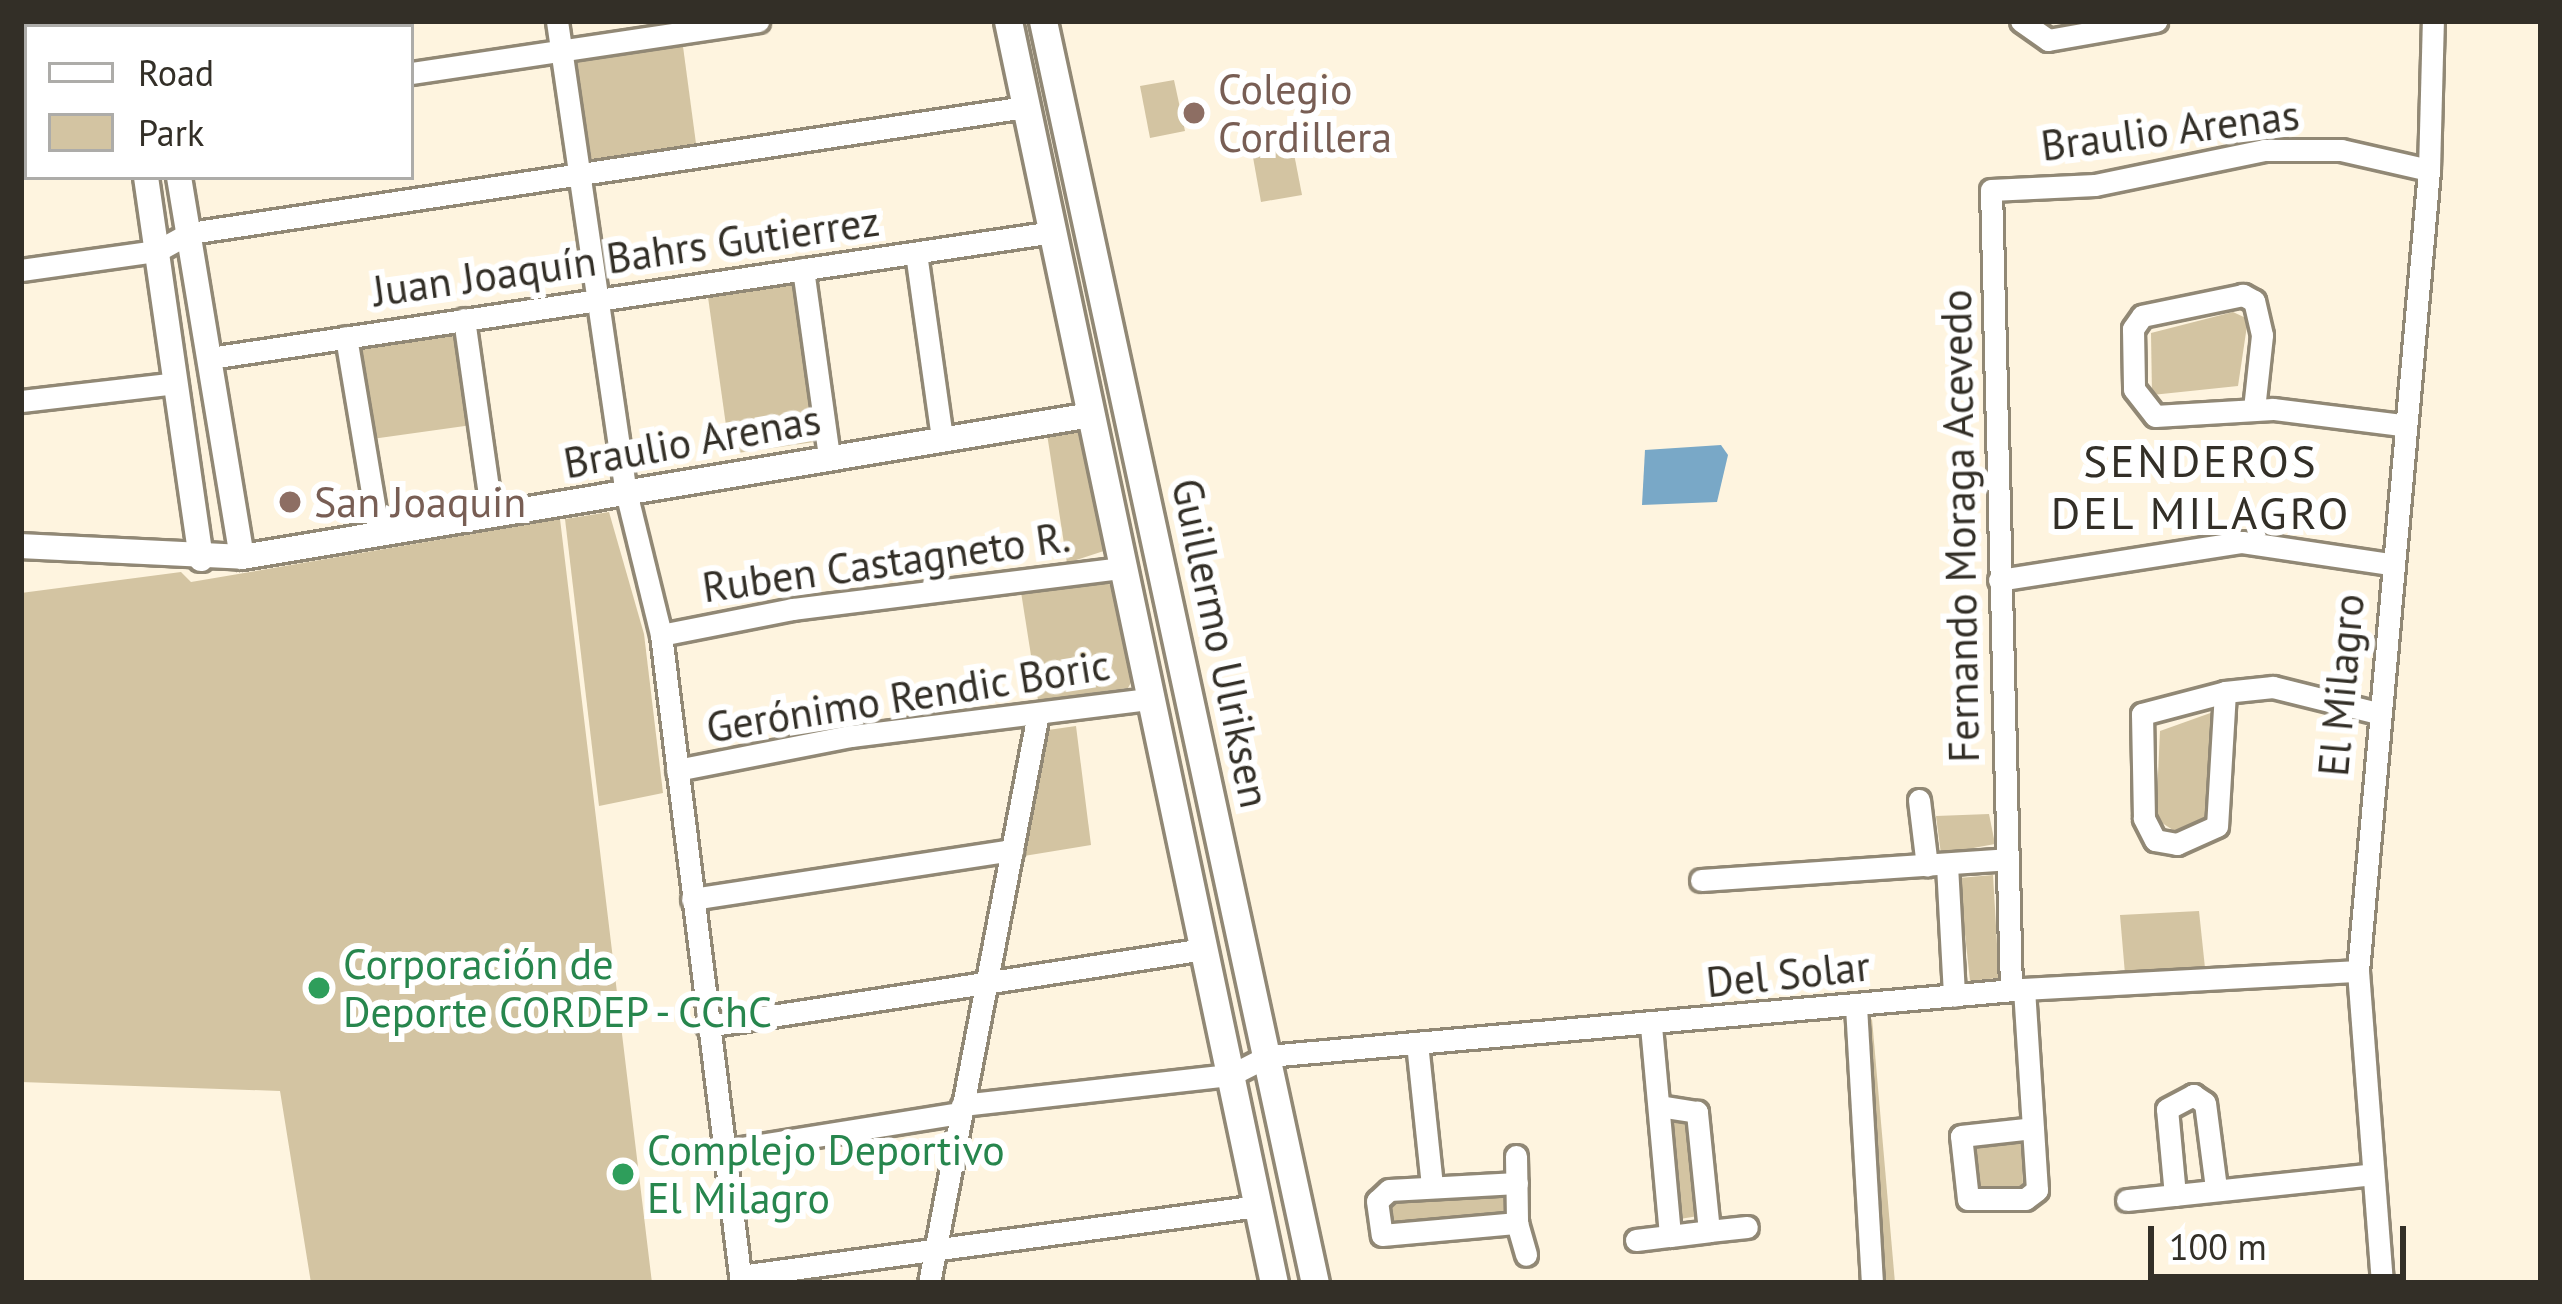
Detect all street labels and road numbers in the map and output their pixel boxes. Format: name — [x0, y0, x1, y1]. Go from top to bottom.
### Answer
street label: Braulio Arenas — [2037, 89, 2303, 171]
street label: Juan Joaquín Bahrs Gutierrez — [369, 195, 883, 317]
street label: Fernando Moraga Acevedo — [1931, 288, 1989, 764]
street label: Braulio Arenas — [559, 394, 825, 488]
street label: Guillermo Ulriksen — [1162, 474, 1280, 812]
street label: Ruben Castagneto R. — [699, 511, 1073, 613]
street label: El Milagro — [2308, 592, 2374, 778]
street label: Gerónimo Rendic Boric — [702, 639, 1114, 753]
street label: Del Solar — [1704, 940, 1872, 1008]

